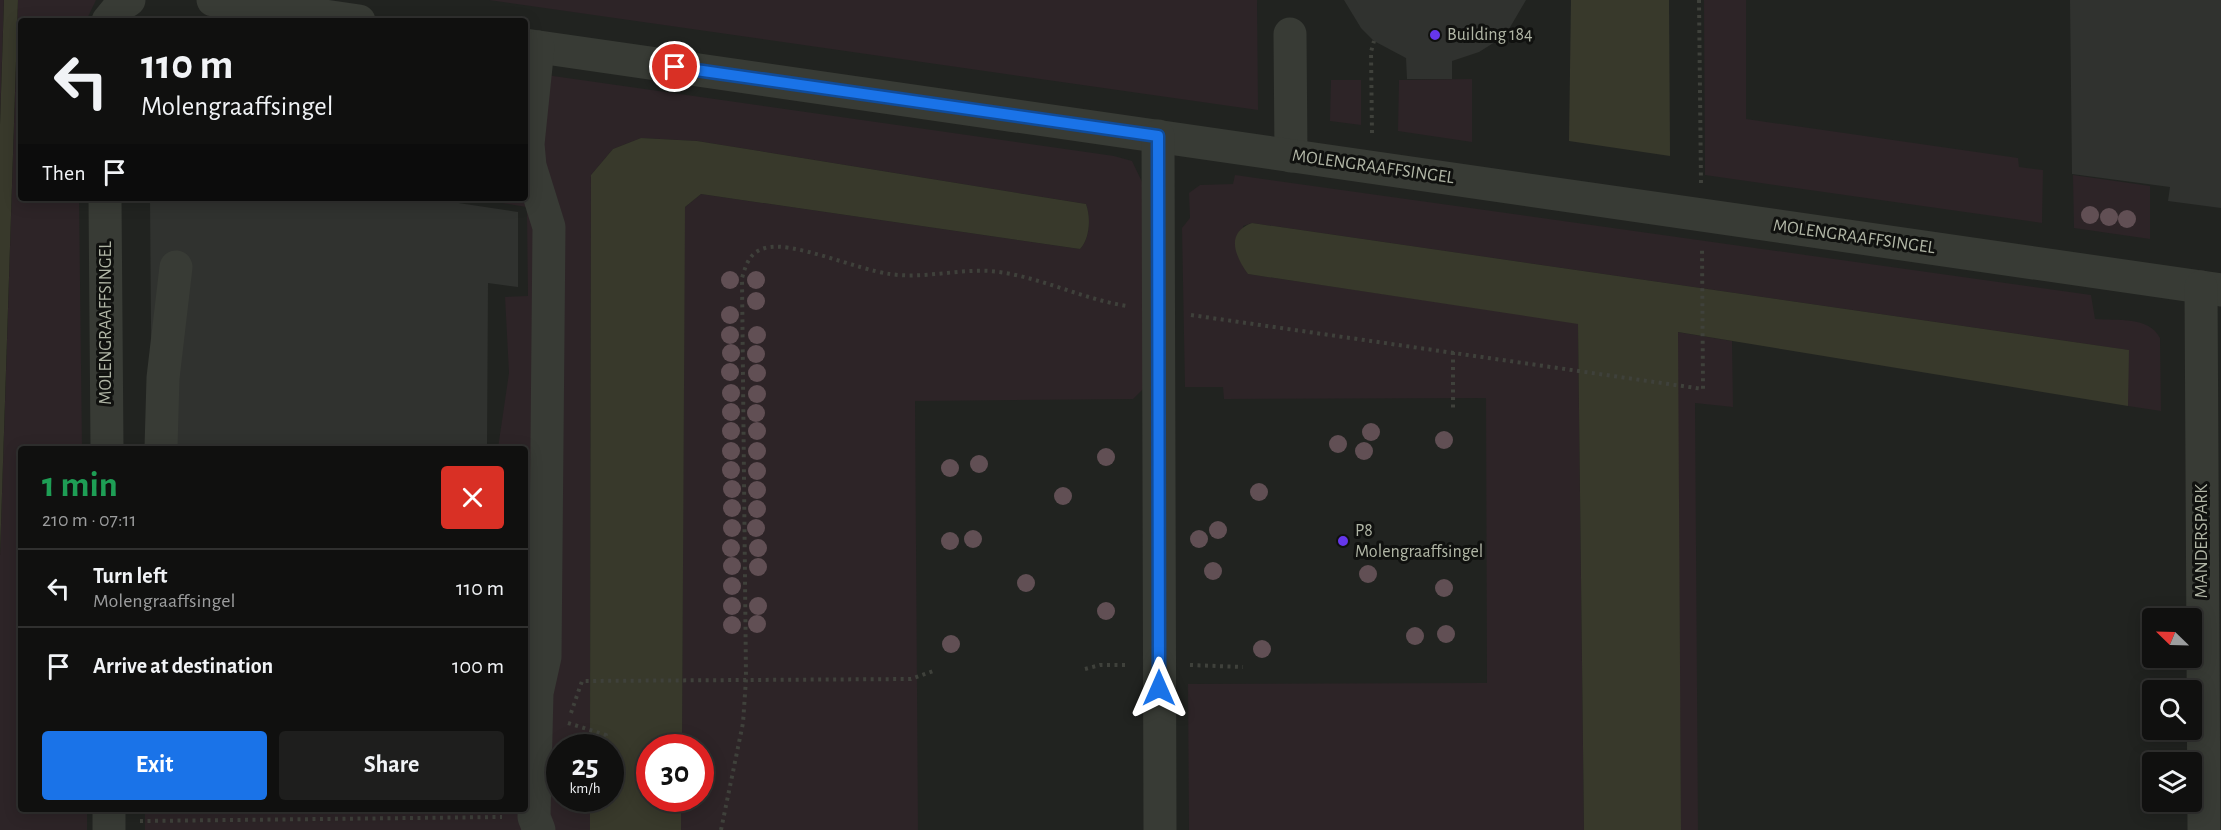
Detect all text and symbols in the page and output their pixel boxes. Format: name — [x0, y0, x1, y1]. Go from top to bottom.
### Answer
place label: Building 184 — [1447, 26, 1533, 44]
marker: Building 184 — [1428, 28, 1442, 42]
pin — [649, 41, 700, 92]
icon: left — [42, 42, 120, 120]
text: 110 m — [141, 44, 233, 86]
icon: arrive — [658, 50, 691, 83]
text: Molengraaffsingel — [141, 93, 333, 120]
street label: MOLENGRAAFFSINGEL — [1291, 147, 1456, 187]
icon: arrive — [98, 156, 131, 189]
text: Then — [42, 162, 86, 184]
street label: MOLENGRAAFFSINGEL — [1772, 217, 1937, 257]
street label: MOLENGRAAFFSINGEL — [97, 241, 115, 405]
button: close — [441, 466, 504, 529]
text: 1 min — [42, 467, 118, 503]
street label: MANDERSPARK — [2193, 484, 2211, 598]
text: 210 m · 07:11 — [42, 510, 136, 530]
place label: P8 Molengraaffsingel — [1355, 522, 1483, 561]
marker: P8 Molengraaffsingel — [1336, 534, 1350, 548]
text: Turn left — [93, 565, 167, 587]
icon: left — [42, 572, 75, 605]
text: 110 m — [456, 577, 504, 599]
text: Molengraaffsingel — [93, 591, 236, 611]
north arrow — [2142, 608, 2202, 668]
map controls — [2142, 608, 2202, 812]
icon: arrive — [42, 650, 75, 683]
text: Arrive at destination — [93, 655, 273, 677]
text: 100 m — [452, 655, 504, 677]
position arrow — [1127, 656, 1191, 720]
button: search — [2142, 680, 2202, 740]
button: Exit — [42, 731, 267, 800]
button: Share — [279, 731, 504, 800]
speed limit sign: 30 — [636, 734, 714, 812]
text: 25 — [571, 751, 599, 781]
button: layers — [2142, 752, 2202, 812]
text: km/h — [570, 781, 600, 796]

